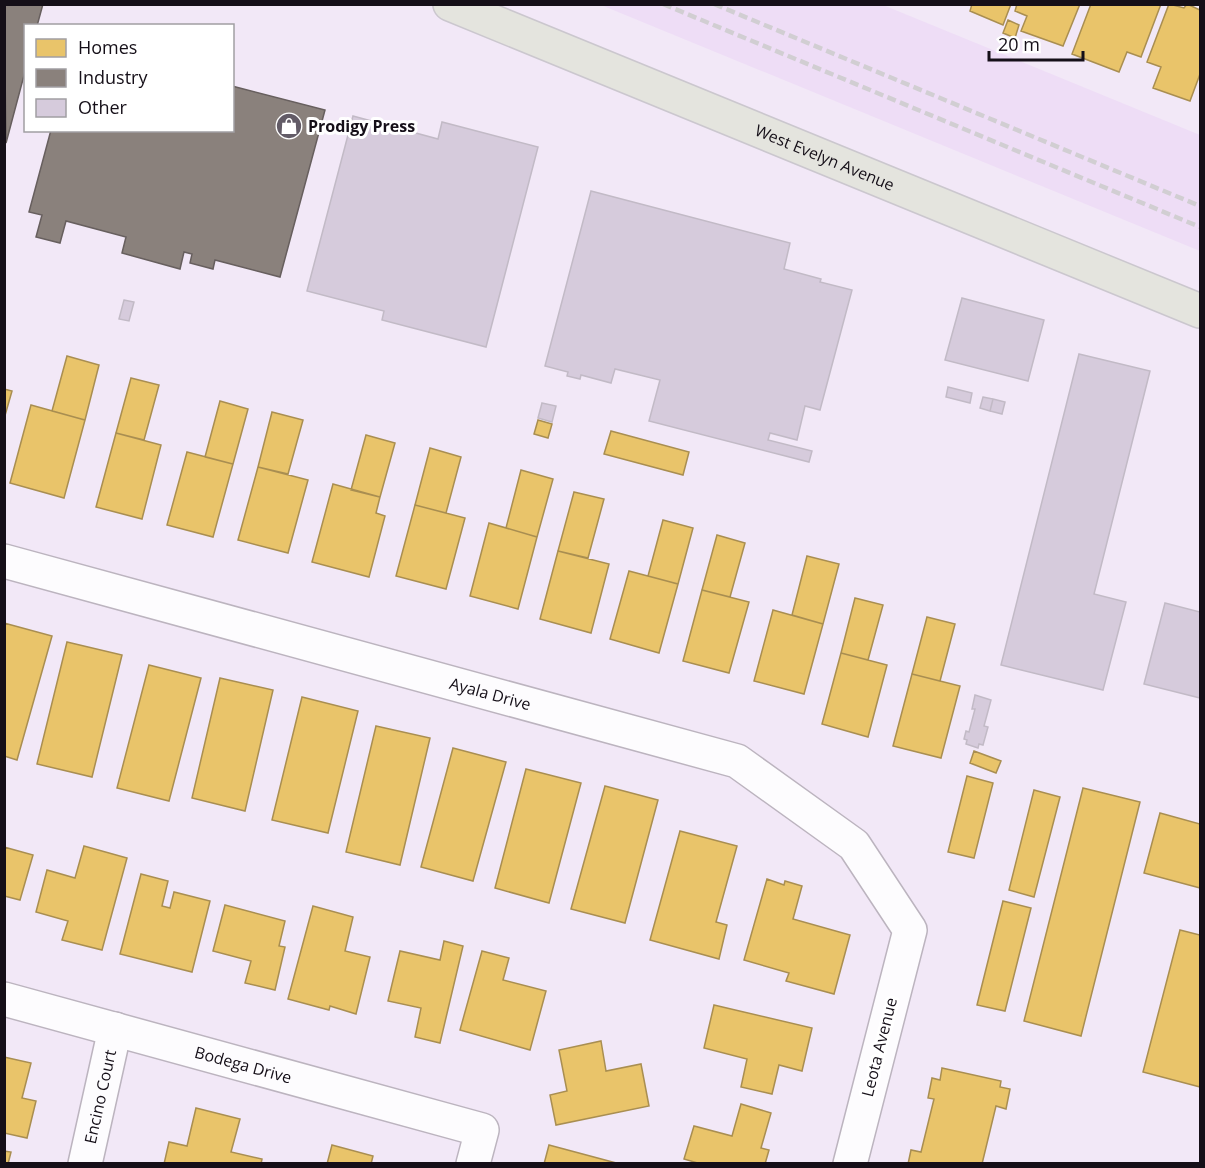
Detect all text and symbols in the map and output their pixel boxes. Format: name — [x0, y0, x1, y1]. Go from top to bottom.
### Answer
legend — [24, 24, 234, 132]
scale bar — [989, 24, 1084, 62]
text: 20 m — [998, 32, 1040, 56]
text: Homes — [78, 35, 137, 59]
text: Industry — [78, 65, 148, 89]
text: Other — [78, 95, 128, 119]
shop icon: Prodigy Press — [274, 111, 304, 141]
place label: Prodigy Press — [308, 115, 415, 137]
street label: West Evelyn Avenue — [752, 119, 898, 196]
street label: Ayala Drive — [447, 672, 533, 715]
street label: Leota Avenue — [856, 995, 902, 1099]
street label: Bodega Drive — [192, 1041, 294, 1088]
street label: Encino Court — [79, 1047, 121, 1146]

